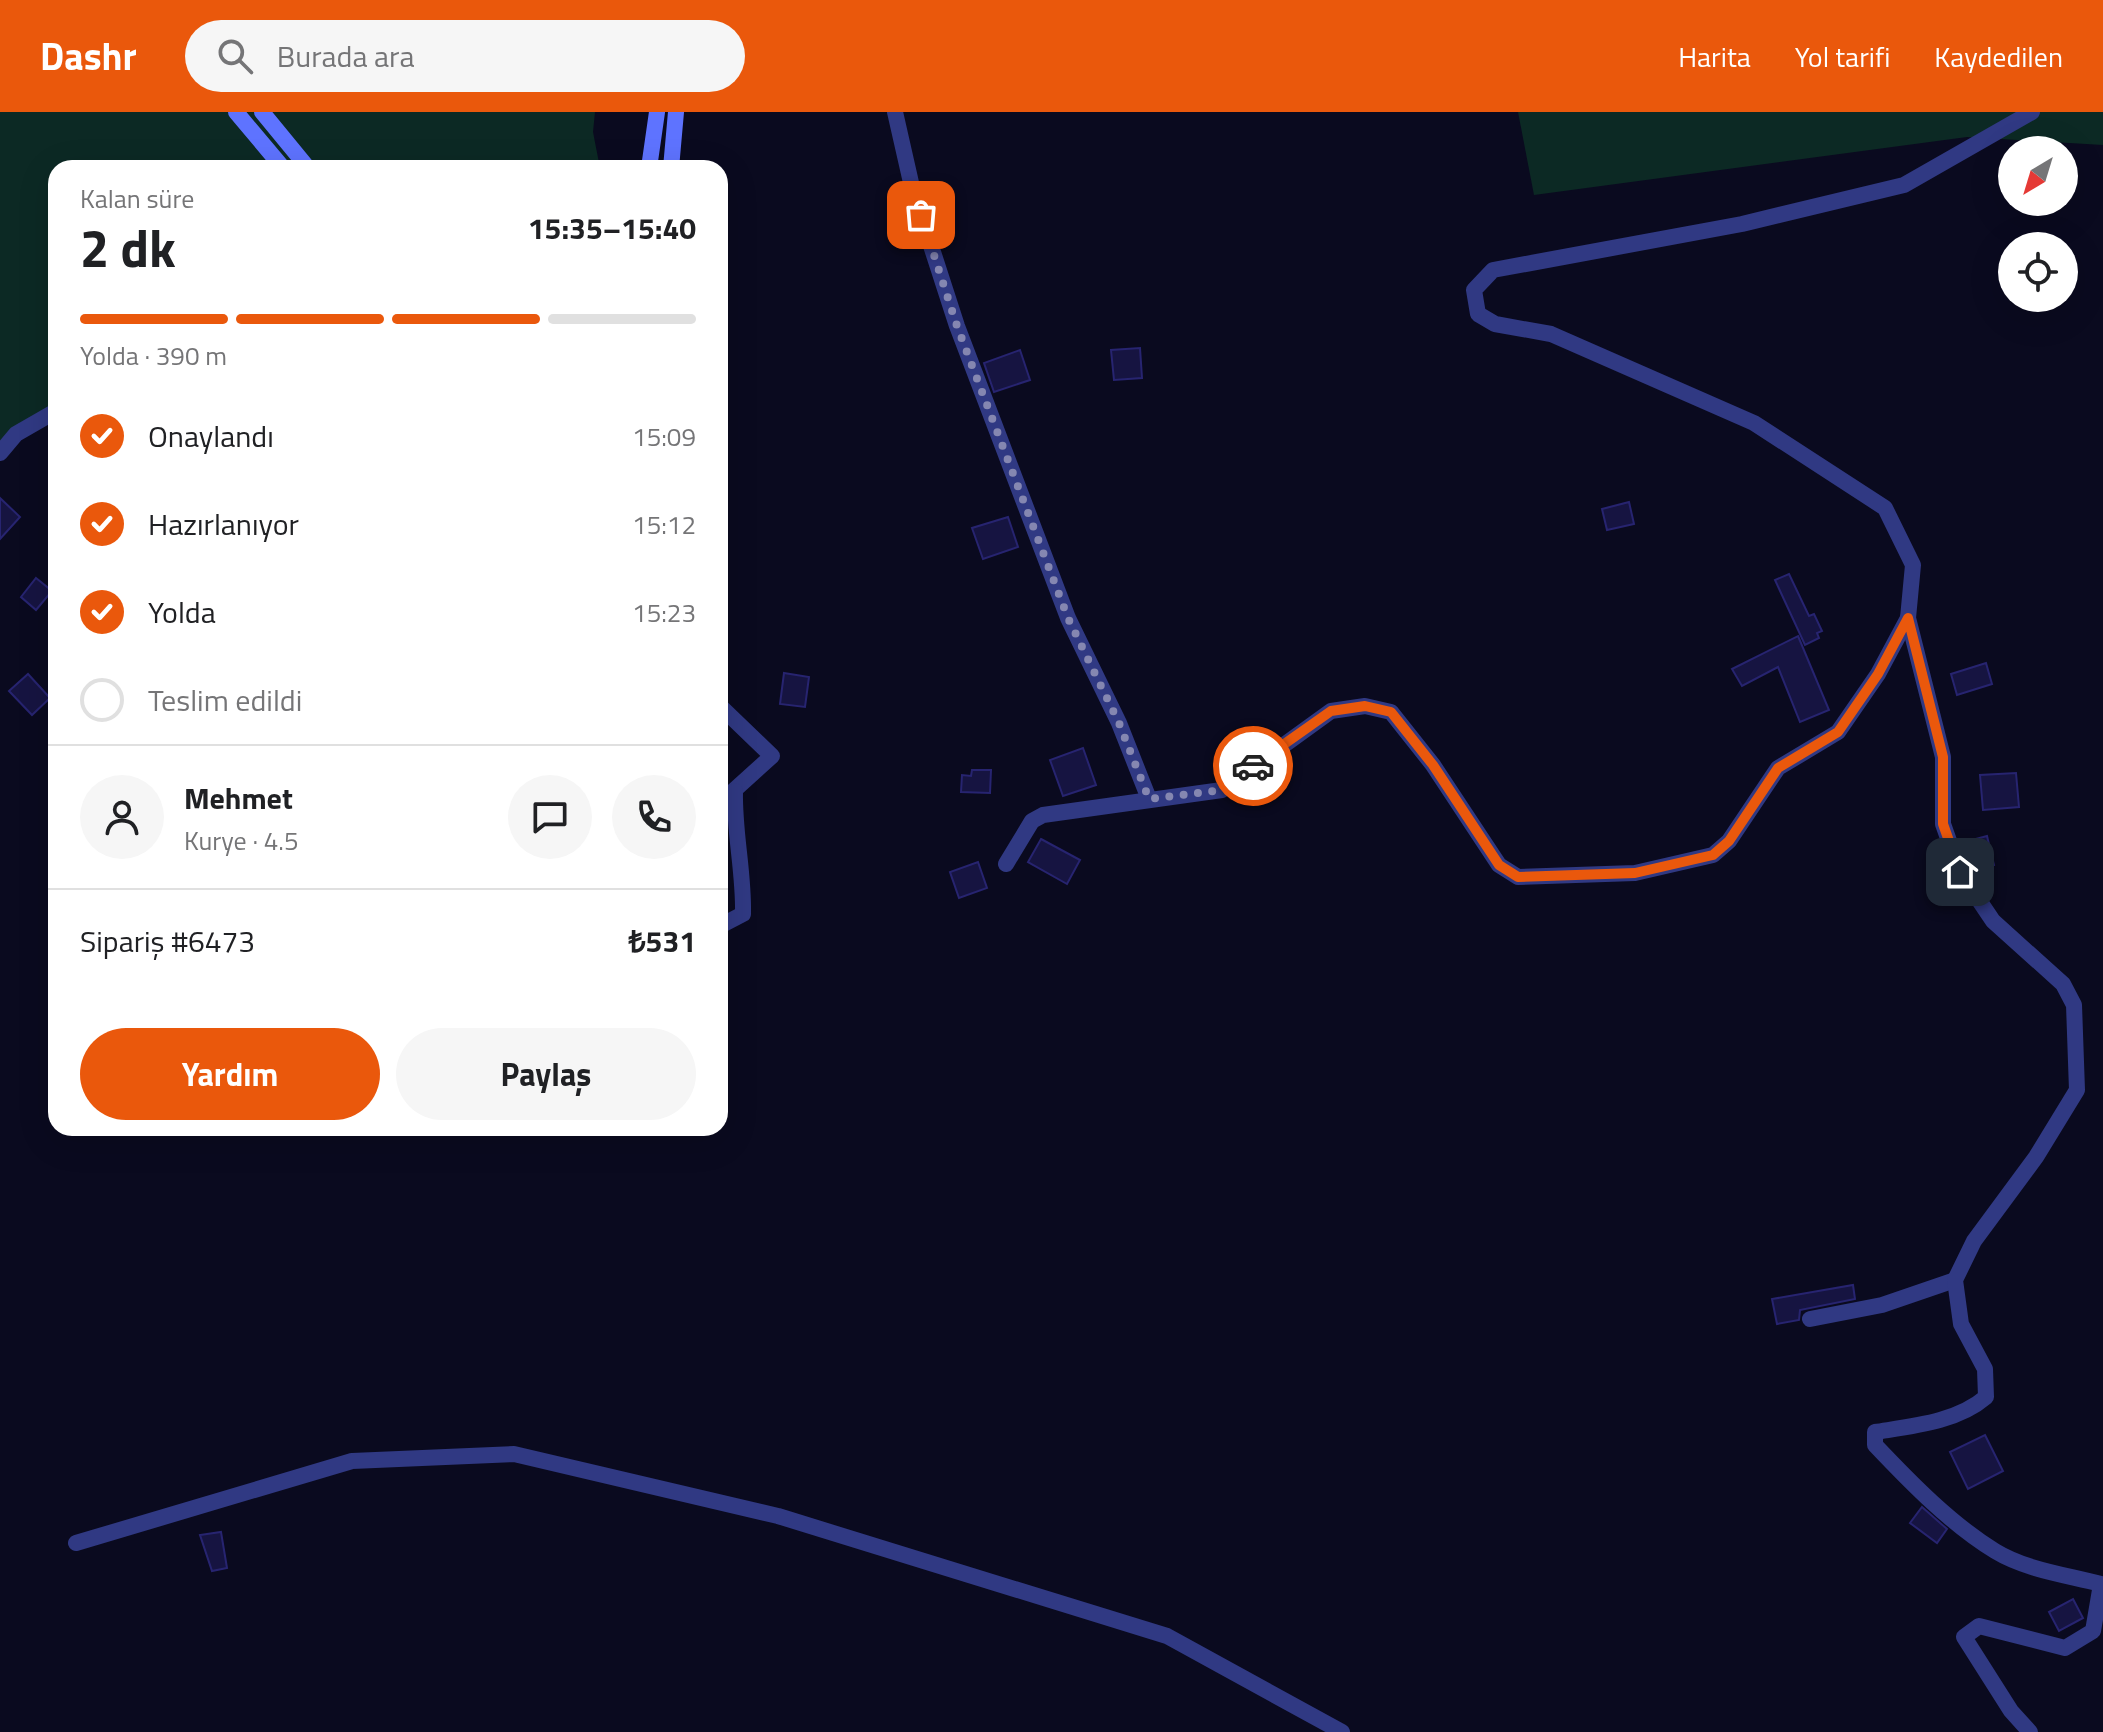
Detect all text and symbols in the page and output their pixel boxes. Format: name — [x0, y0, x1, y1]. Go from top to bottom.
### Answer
search box — [185, 20, 745, 92]
text: Dashr — [40, 27, 137, 85]
text: Burada ara — [277, 33, 415, 79]
icon: search — [213, 34, 257, 78]
text: Harita — [1678, 35, 1751, 78]
text: Yol tarifi — [1795, 35, 1890, 78]
text: Kaydedilen — [1934, 35, 2063, 78]
north arrow — [1998, 136, 2078, 216]
map controls — [1998, 136, 2078, 312]
text: Kalan süre — [80, 179, 194, 218]
pin — [887, 181, 955, 249]
icon: bag — [899, 193, 943, 237]
text: 15:35–15:40 — [528, 205, 696, 251]
text: 2 dk — [80, 208, 176, 287]
button: locate — [1998, 232, 2078, 312]
text: Yolda · 390 m — [80, 336, 227, 375]
text: Onaylandı — [148, 413, 274, 459]
icon: check — [80, 414, 124, 458]
text: 15:09 — [632, 417, 696, 456]
text: Hazırlanıyor — [148, 501, 299, 547]
icon: check — [80, 502, 124, 546]
text: 15:12 — [632, 505, 696, 544]
text: Yolda — [148, 589, 216, 635]
icon: check — [80, 590, 124, 634]
text: 15:23 — [632, 593, 696, 632]
text: Teslim edildi — [148, 677, 302, 723]
courier — [1213, 726, 1293, 806]
icon: car — [1231, 744, 1275, 788]
button: person — [80, 775, 164, 859]
text: Mehmet — [184, 775, 293, 821]
button: chat — [508, 775, 592, 859]
button: phone — [612, 775, 696, 859]
text: Kurye · 4.5 — [184, 821, 299, 860]
pin — [1926, 838, 1994, 906]
icon: home — [1938, 850, 1982, 894]
text: Sipariş #6473 — [80, 918, 255, 964]
text: ₺531 — [628, 918, 696, 964]
button: Yardım — [80, 1028, 380, 1120]
button: Paylaş — [396, 1028, 696, 1120]

